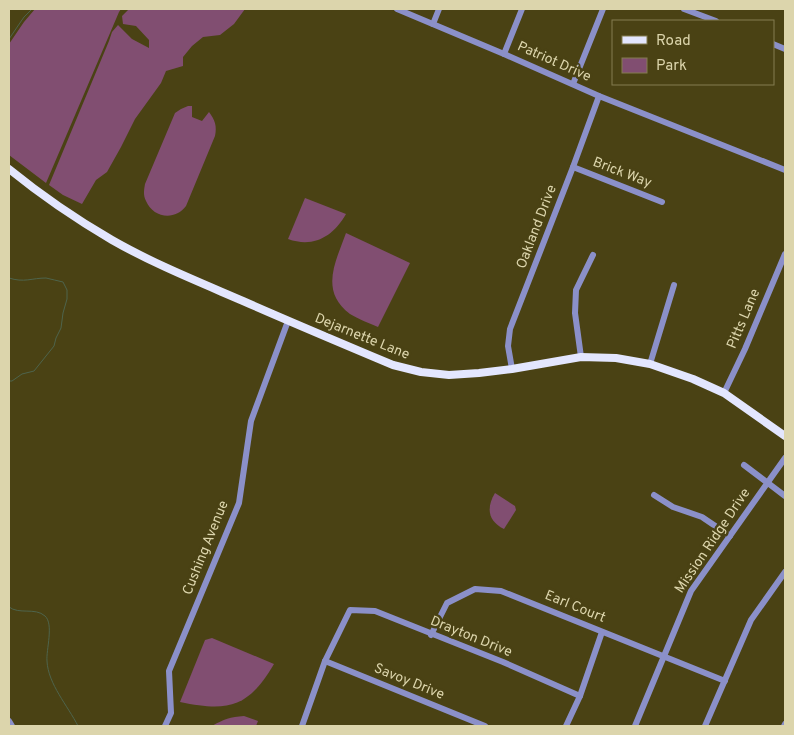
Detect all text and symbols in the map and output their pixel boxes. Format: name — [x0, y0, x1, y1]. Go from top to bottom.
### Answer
legend — [612, 20, 774, 85]
text: Road — [656, 32, 691, 51]
street label: Patriot Drive — [515, 38, 593, 86]
text: Park — [656, 57, 687, 76]
street label: Brick Way — [590, 154, 654, 192]
street label: Oakland Drive — [513, 183, 561, 271]
street label: Pitts Lane — [724, 286, 764, 352]
street label: Dejarnette Lane — [312, 310, 412, 364]
street label: Mission Ridge Drive — [672, 485, 754, 597]
street label: Cushing Avenue — [179, 498, 233, 598]
street label: Earl Court — [542, 587, 608, 627]
street label: Drayton Drive — [428, 613, 514, 661]
street label: Savoy Drive — [371, 660, 447, 704]

